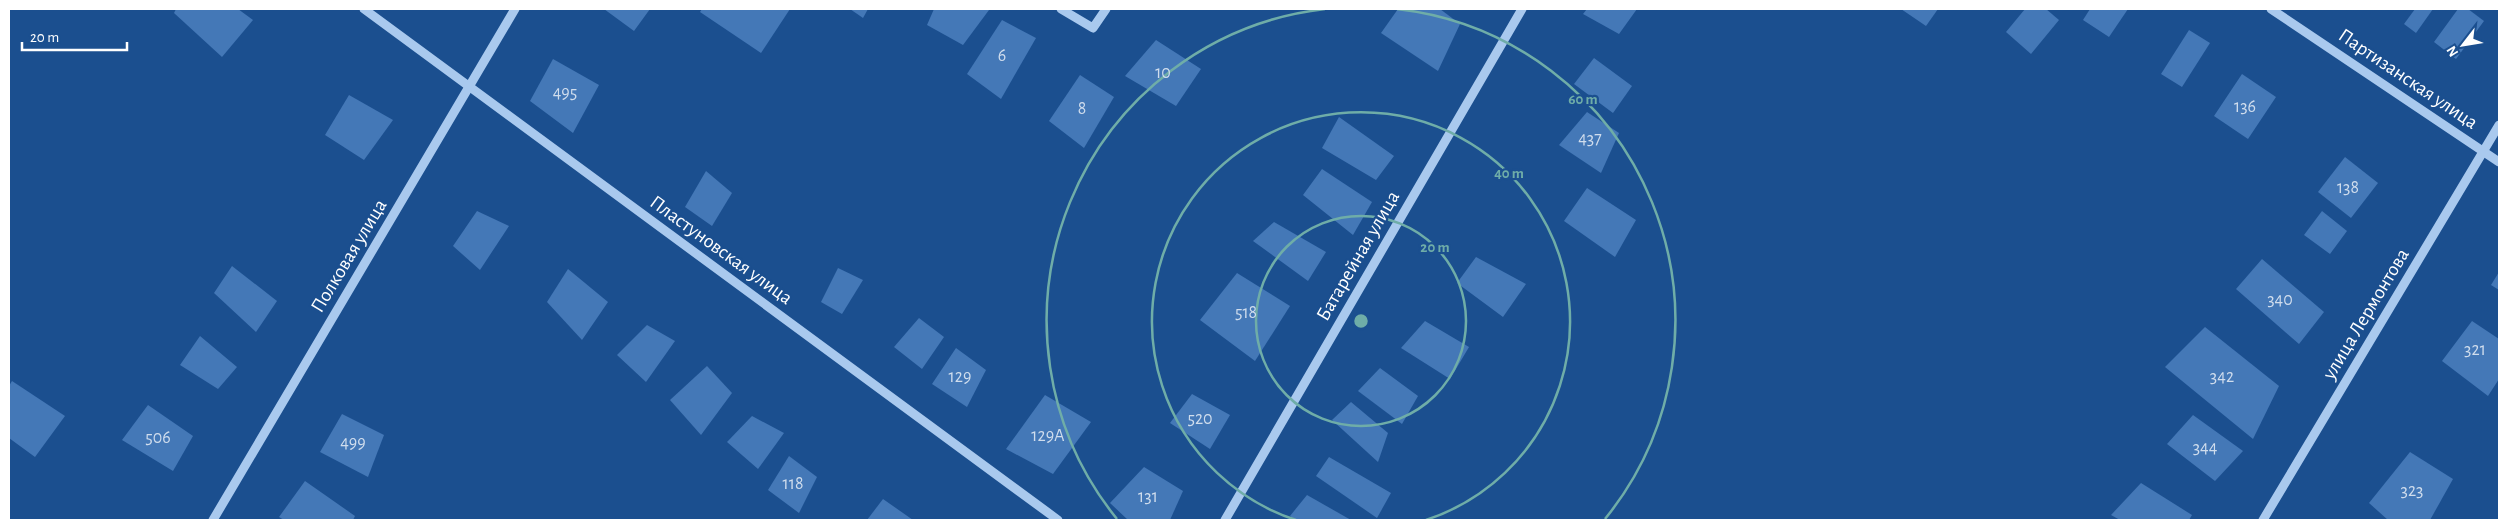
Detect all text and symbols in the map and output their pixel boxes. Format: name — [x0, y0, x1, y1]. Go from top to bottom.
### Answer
scale bar — [22, 20, 128, 52]
north arrow — [2438, 20, 2488, 70]
street label: Партизанская улица — [2335, 25, 2481, 133]
text: 20 m — [30, 30, 59, 45]
text: N — [2444, 43, 2461, 59]
house number: 6 — [998, 47, 1006, 65]
house number: 10 — [1155, 64, 1171, 82]
house number: 495 — [553, 84, 577, 102]
text: 60 m — [1568, 92, 1598, 107]
house number: 136 — [2234, 98, 2256, 116]
house number: 8 — [1078, 100, 1086, 118]
house number: 437 — [1578, 130, 1602, 148]
text: 40 m — [1494, 166, 1524, 181]
house number: 138 — [2337, 179, 2359, 197]
street label: Батарейная улица — [1313, 188, 1403, 324]
street label: Пластуновская улица — [646, 192, 796, 308]
street label: Полковая улица — [307, 196, 391, 316]
text: 20 m — [1420, 240, 1450, 255]
street label: улица Лермонтова — [2319, 245, 2413, 384]
house number: 340 — [2267, 291, 2293, 309]
house number: 518 — [1235, 304, 1257, 322]
centre of rings — [1352, 312, 1370, 330]
house number: 321 — [2464, 341, 2486, 359]
house number: 129 — [949, 368, 971, 386]
house number: 342 — [2210, 368, 2234, 386]
house number: 520 — [1187, 410, 1213, 428]
house number: 129А — [1031, 427, 1065, 445]
house number: 506 — [145, 429, 171, 447]
house number: 499 — [340, 434, 366, 452]
house number: 344 — [2193, 439, 2218, 457]
house number: 118 — [783, 475, 803, 493]
house number: 323 — [2400, 482, 2424, 500]
house number: 131 — [1138, 488, 1158, 506]

